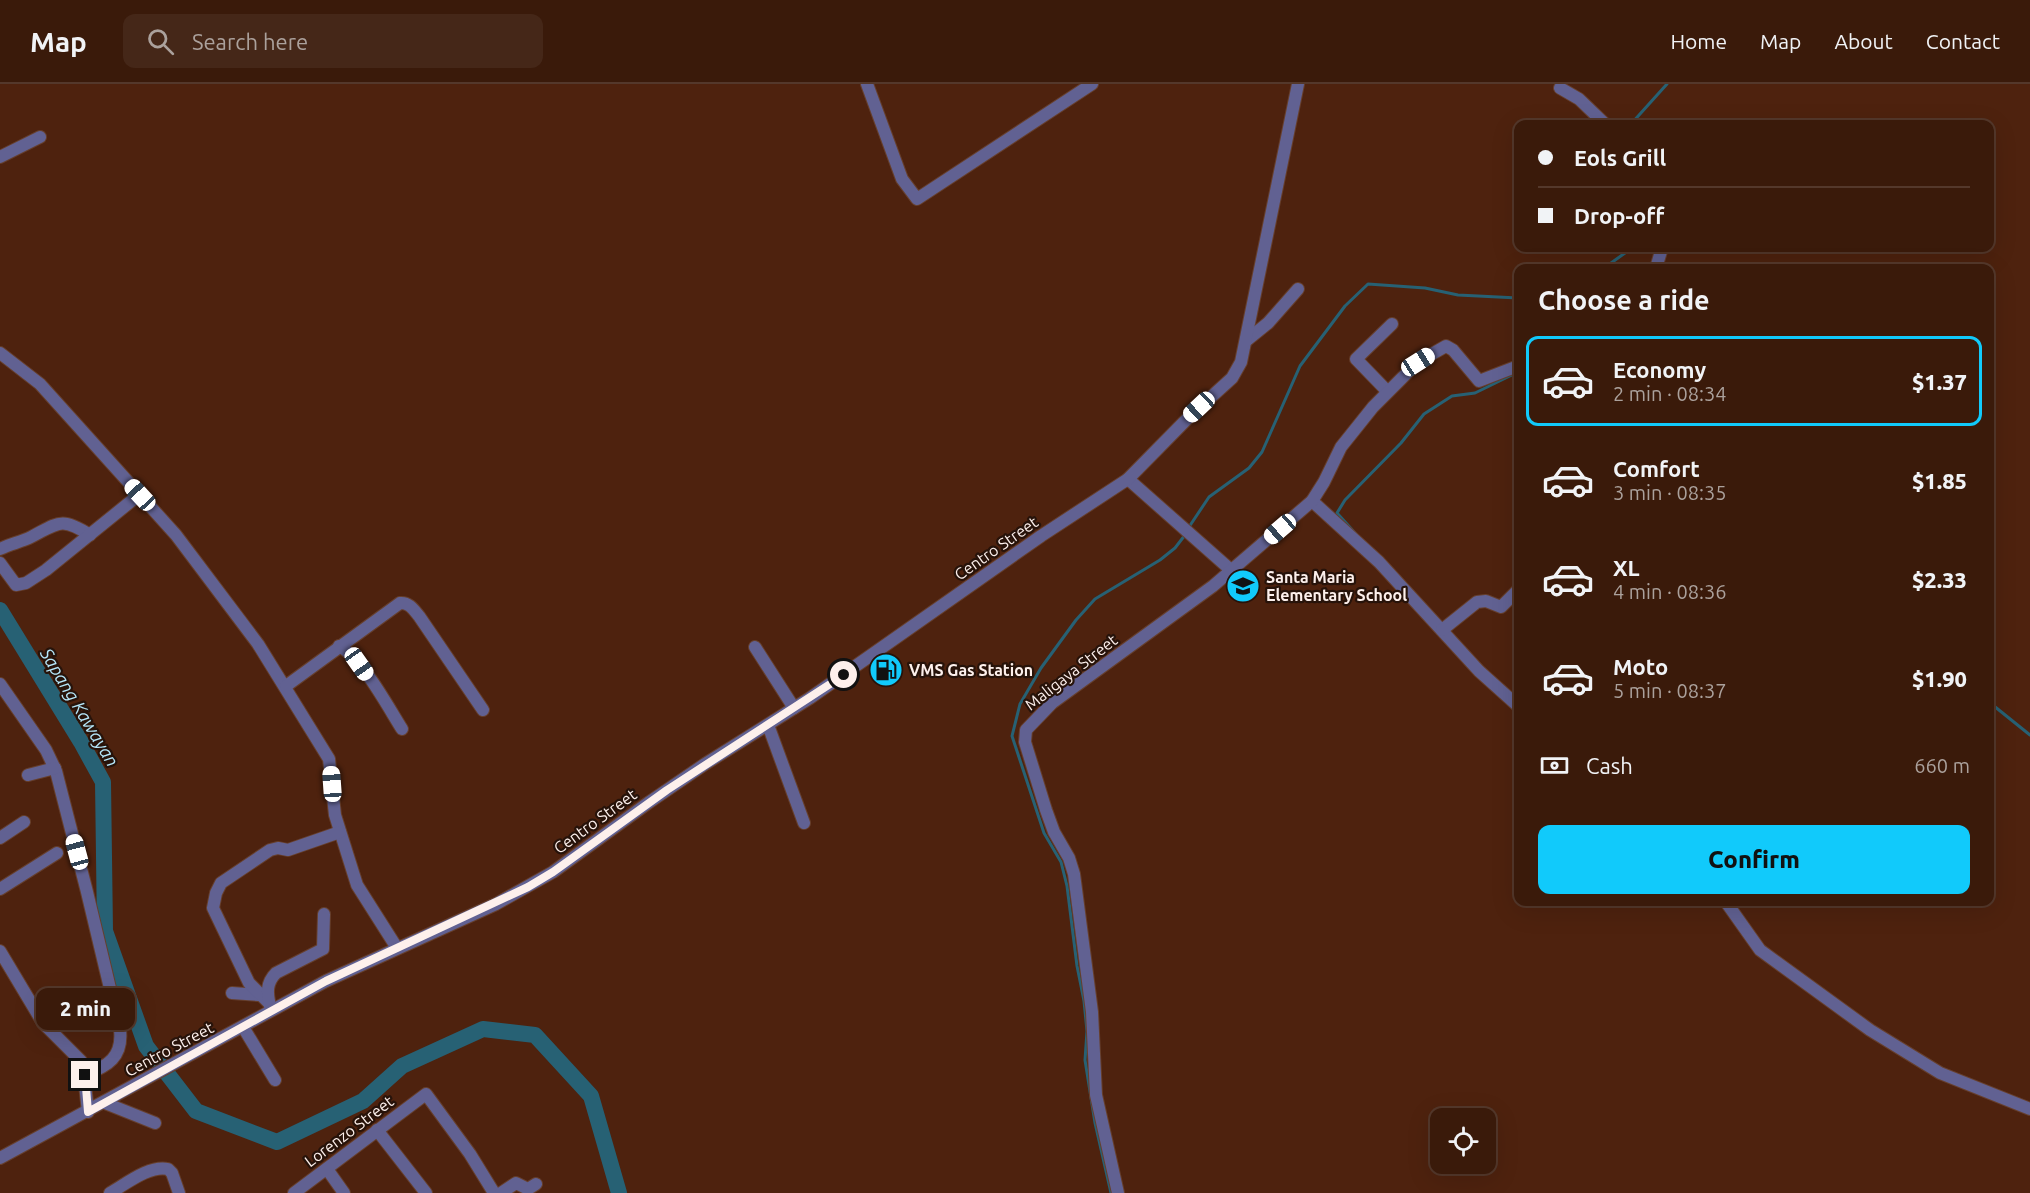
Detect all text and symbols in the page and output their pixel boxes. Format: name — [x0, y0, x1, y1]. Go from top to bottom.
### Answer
search box — [123, 14, 543, 68]
icon: search — [144, 25, 177, 58]
text: Map — [30, 26, 87, 57]
text: Search here — [192, 29, 308, 54]
text: Home — [1670, 29, 1727, 53]
text: Map — [1760, 29, 1801, 53]
text: About — [1834, 29, 1893, 53]
text: Contact — [1926, 29, 2000, 53]
text: Eols Grill — [1574, 145, 1666, 170]
text: Drop-off — [1574, 203, 1664, 228]
text: Choose a ride — [1538, 285, 1710, 315]
car — [1398, 345, 1438, 379]
icon: car — [1541, 354, 1595, 408]
text: Economy — [1613, 357, 1706, 382]
text: $1.37 — [1912, 369, 1967, 394]
text: 2 min · 08:34 — [1613, 382, 1727, 405]
car — [1180, 388, 1218, 426]
icon: car — [1541, 453, 1595, 507]
text: Comfort — [1613, 456, 1700, 481]
text: $1.85 — [1912, 468, 1967, 493]
car — [121, 476, 159, 514]
text: 3 min · 08:35 — [1613, 481, 1727, 504]
car — [1261, 510, 1299, 548]
street label: Centro Street — [951, 512, 1042, 583]
icon: car — [1541, 552, 1595, 606]
text: XL — [1613, 555, 1640, 580]
text: $2.33 — [1912, 567, 1967, 592]
school or university icon: Santa Maria Elementary School — [1225, 568, 1261, 604]
place label: Santa Maria Elementary School — [1266, 568, 1407, 604]
text: 4 min · 08:36 — [1613, 580, 1727, 603]
street label: Maligaya Street — [1021, 630, 1121, 714]
water label: Sapang Kawayan — [36, 643, 123, 770]
car — [341, 644, 377, 684]
icon: car — [1541, 651, 1595, 705]
fuel station icon: VMS Gas Station — [868, 652, 904, 688]
text: Moto — [1613, 654, 1668, 679]
route start — [830, 661, 857, 688]
place label: VMS Gas Station — [909, 661, 1033, 679]
text: $1.90 — [1912, 666, 1967, 691]
text: 5 min · 08:37 — [1613, 679, 1727, 702]
icon: cash — [1538, 749, 1571, 782]
text: Cash — [1586, 753, 1633, 778]
text: 660 m — [1914, 754, 1970, 777]
car — [322, 765, 342, 803]
street label: Centro Street — [550, 785, 640, 857]
button: Confirm — [1538, 825, 1970, 894]
car — [64, 832, 90, 872]
callout: 2 min — [36, 988, 134, 1030]
text: 2 min — [60, 997, 111, 1020]
street label: Centro Street — [122, 1018, 217, 1080]
route end — [71, 1061, 98, 1088]
street label: Lorenzo Street — [301, 1091, 397, 1170]
map controls — [1430, 1108, 1496, 1174]
button: locate — [1430, 1108, 1496, 1174]

